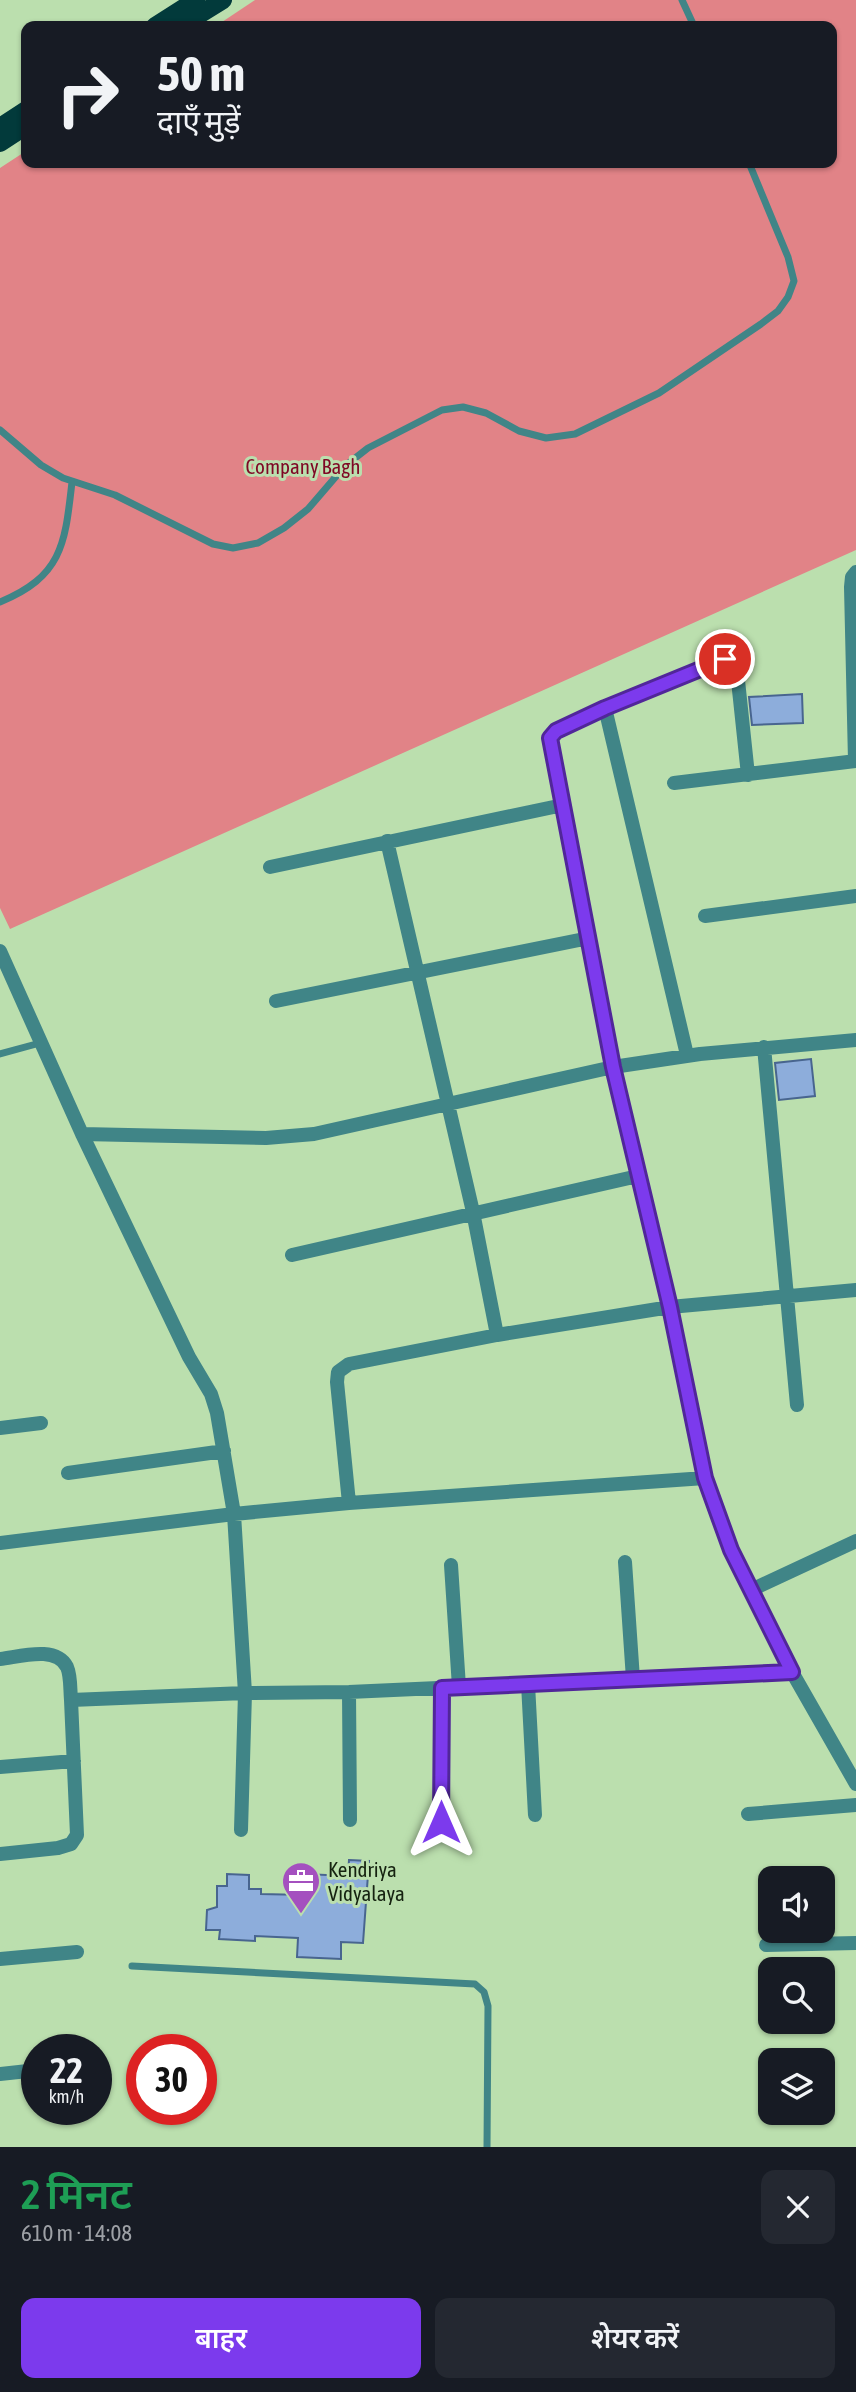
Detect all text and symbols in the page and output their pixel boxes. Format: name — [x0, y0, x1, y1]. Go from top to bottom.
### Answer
text: 50 m — [157, 45, 245, 101]
icon: right — [42, 49, 133, 140]
text: दाएँ मुड़ें — [157, 103, 241, 140]
park label: Company Bagh — [246, 454, 360, 478]
pin — [695, 629, 755, 689]
icon: arrive — [706, 640, 744, 678]
position arrow — [404, 1785, 478, 1859]
place label: Kendriya Vidyalaya — [328, 1857, 405, 1905]
office icon: Kendriya Vidyalaya — [280, 1860, 322, 1915]
map controls — [758, 1866, 835, 2125]
button: sound — [758, 1866, 835, 1943]
button: search — [758, 1957, 835, 2034]
speed limit sign: 30 — [126, 2034, 217, 2125]
button: layers — [758, 2048, 835, 2125]
text: 22 — [50, 2050, 83, 2090]
text: km/h — [49, 2086, 84, 2107]
text: 2 मिनट — [21, 2170, 132, 2218]
button: close — [761, 2170, 835, 2244]
text: 610 m · 14:08 — [21, 2220, 132, 2246]
button: बाहर — [21, 2298, 421, 2378]
button: शेयर करें — [435, 2298, 835, 2378]

